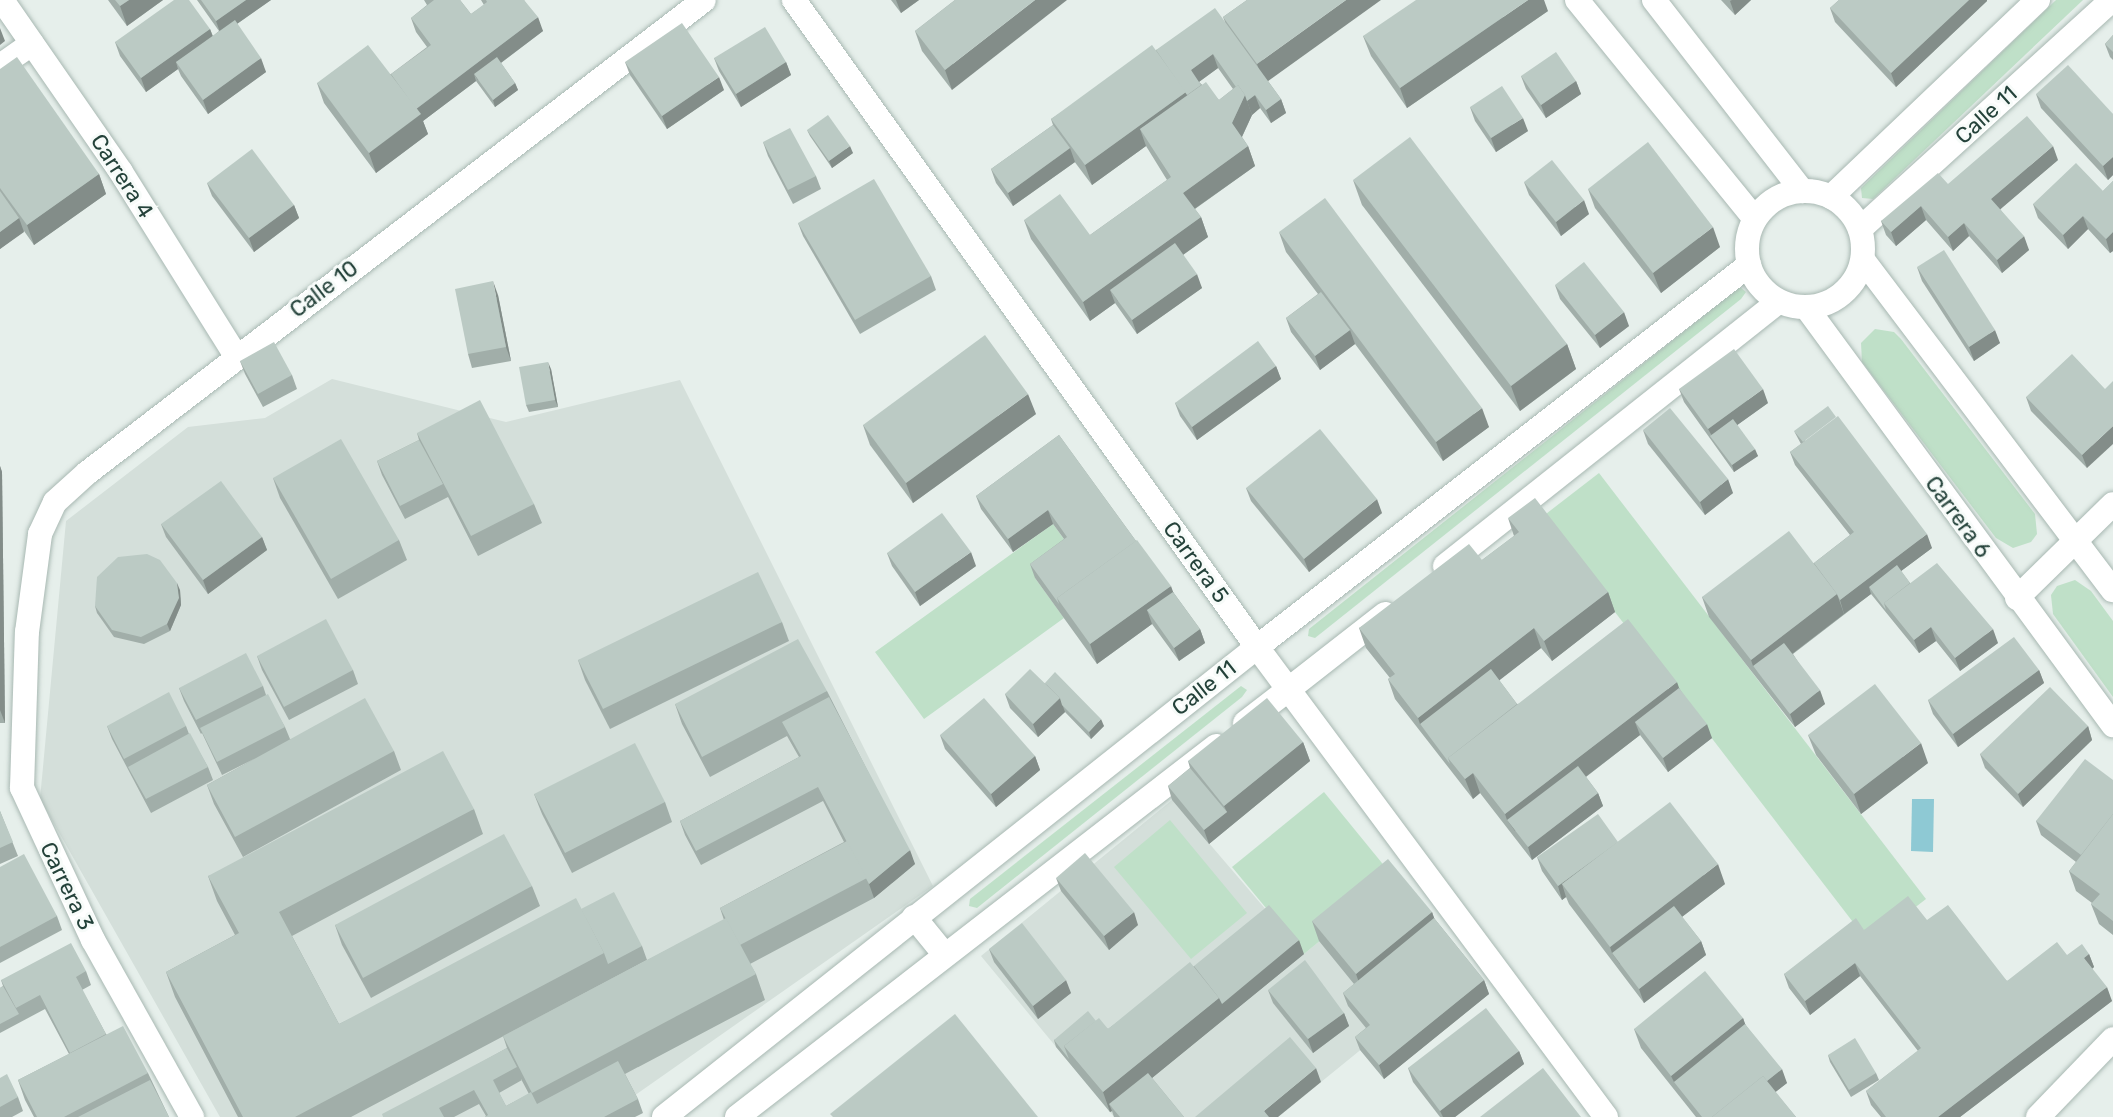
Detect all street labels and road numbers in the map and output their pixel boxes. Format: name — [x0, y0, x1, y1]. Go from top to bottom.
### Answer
street label: Calle 11 — [1950, 80, 2022, 150]
street label: Carrera 4 — [85, 129, 159, 223]
street label: Calle 10 — [285, 255, 363, 323]
street label: Carrera 6 — [1920, 471, 1996, 563]
street label: Carrera 5 — [1158, 516, 1234, 608]
street label: Calle 11 — [1167, 655, 1241, 721]
street label: Carrera 3 — [34, 838, 100, 934]

